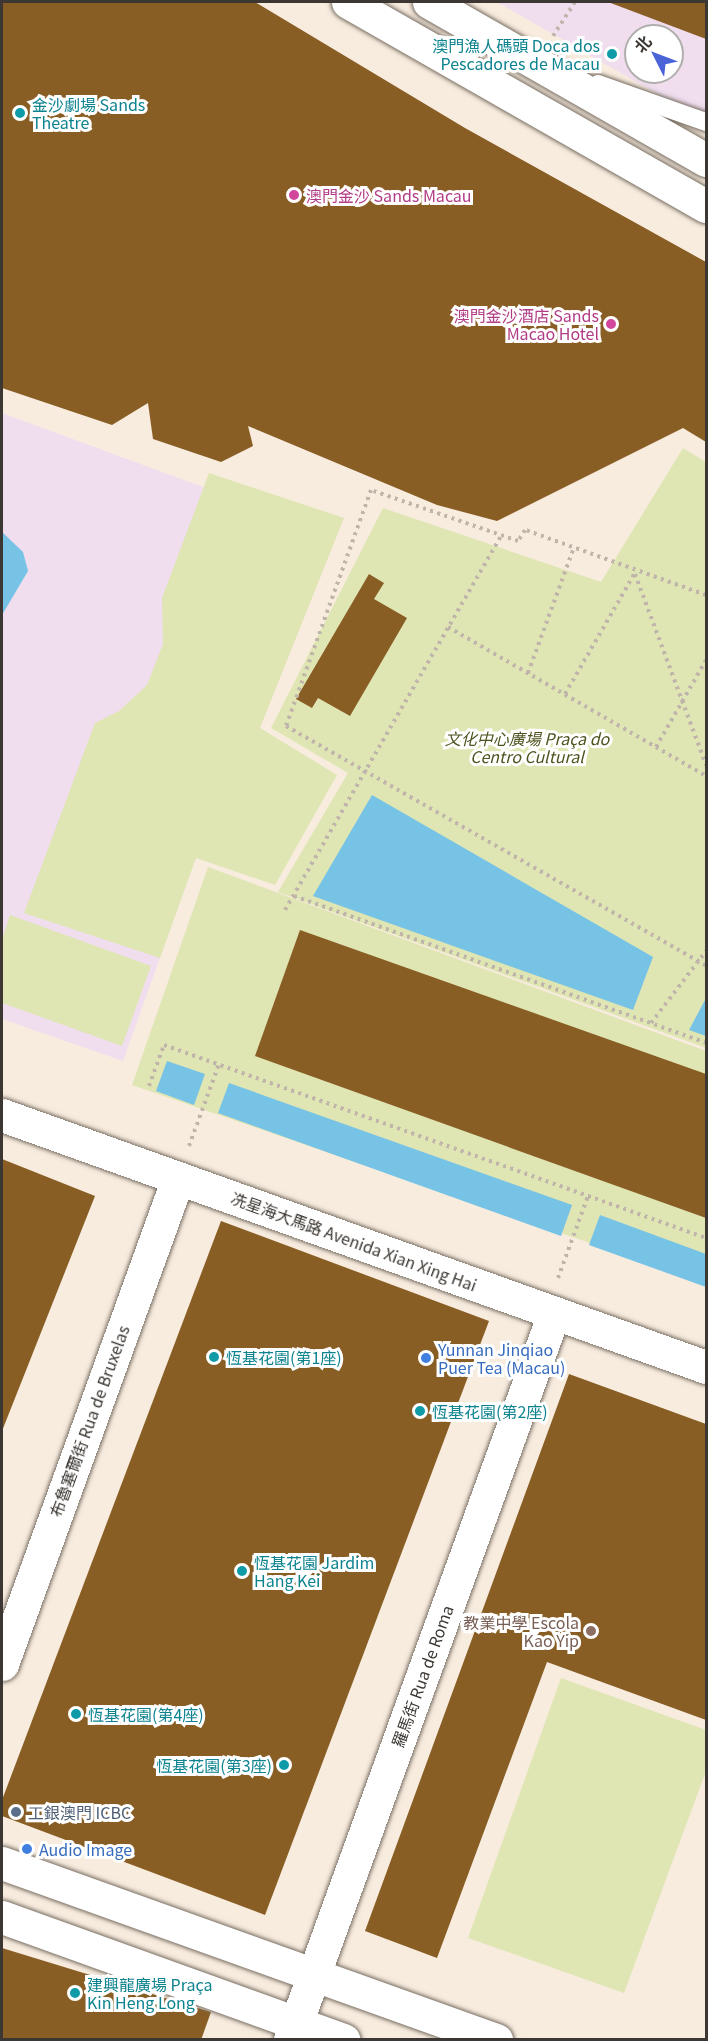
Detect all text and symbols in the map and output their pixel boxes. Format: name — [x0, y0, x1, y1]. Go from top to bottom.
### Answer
north arrow — [624, 24, 684, 84]
text: 北 — [628, 29, 656, 57]
place label: 澳門漁人碼頭 Doca dos Pescadores de Macau — [432, 35, 600, 73]
marker: 澳門漁人碼頭 Doca dos Pescadores de Macau — [605, 47, 619, 61]
place label: 金沙劇場 Sands Theatre — [32, 94, 145, 132]
marker: 金沙劇場 Sands Theatre — [13, 106, 27, 120]
place label: 澳門金沙 Sands Macau — [306, 185, 472, 205]
marker: 澳門金沙 Sands Macau — [287, 188, 301, 202]
place label: 澳門金沙酒店 Sands Macao Hotel — [454, 305, 599, 343]
marker: 澳門金沙酒店 Sands Macao Hotel — [604, 317, 618, 331]
park label: 文化中心廣場 Praça do Centro Cultural — [445, 728, 609, 766]
street label: 冼星海大馬路 Avenida Xian Xing Hai — [229, 1188, 479, 1294]
street label: 布魯塞爾街 Rua de Bruxelas — [45, 1323, 133, 1519]
place label: Yunnan Jinqiao Puer Tea (Macau) — [438, 1339, 565, 1377]
place label: 恆基花園(第1座) — [226, 1347, 342, 1367]
marker: 恆基花園(第1座) — [207, 1350, 221, 1364]
marker: Yunnan Jinqiao Puer Tea (Macau) — [419, 1351, 433, 1365]
place label: 恆基花園(第2座) — [432, 1401, 548, 1421]
marker: 恆基花園(第2座) — [413, 1404, 427, 1418]
place label: 恆基花園 Jardim Hang Kei — [254, 1552, 374, 1590]
marker: 恆基花園 Jardim Hang Kei — [235, 1564, 249, 1578]
street label: 羅馬街 Rua de Roma — [387, 1602, 457, 1750]
place label: 教業中學 Escola Kao Yip — [464, 1612, 579, 1650]
marker: 教業中學 Escola Kao Yip — [584, 1624, 598, 1638]
place label: 恆基花園(第4座) — [88, 1704, 204, 1724]
marker: 恆基花園(第4座) — [69, 1707, 83, 1721]
place label: 恆基花園(第3座) — [156, 1755, 272, 1775]
marker: 恆基花園(第3座) — [277, 1758, 291, 1772]
place label: 工銀澳門 ICBC — [28, 1802, 131, 1822]
marker: 工銀澳門 ICBC — [9, 1805, 23, 1819]
place label: Audio Image — [39, 1839, 132, 1859]
marker: Audio Image — [20, 1842, 34, 1856]
place label: 建興龍廣場 Praça Kin Heng Long — [87, 1974, 212, 2012]
marker: 建興龍廣場 Praça Kin Heng Long — [68, 1986, 82, 2000]

